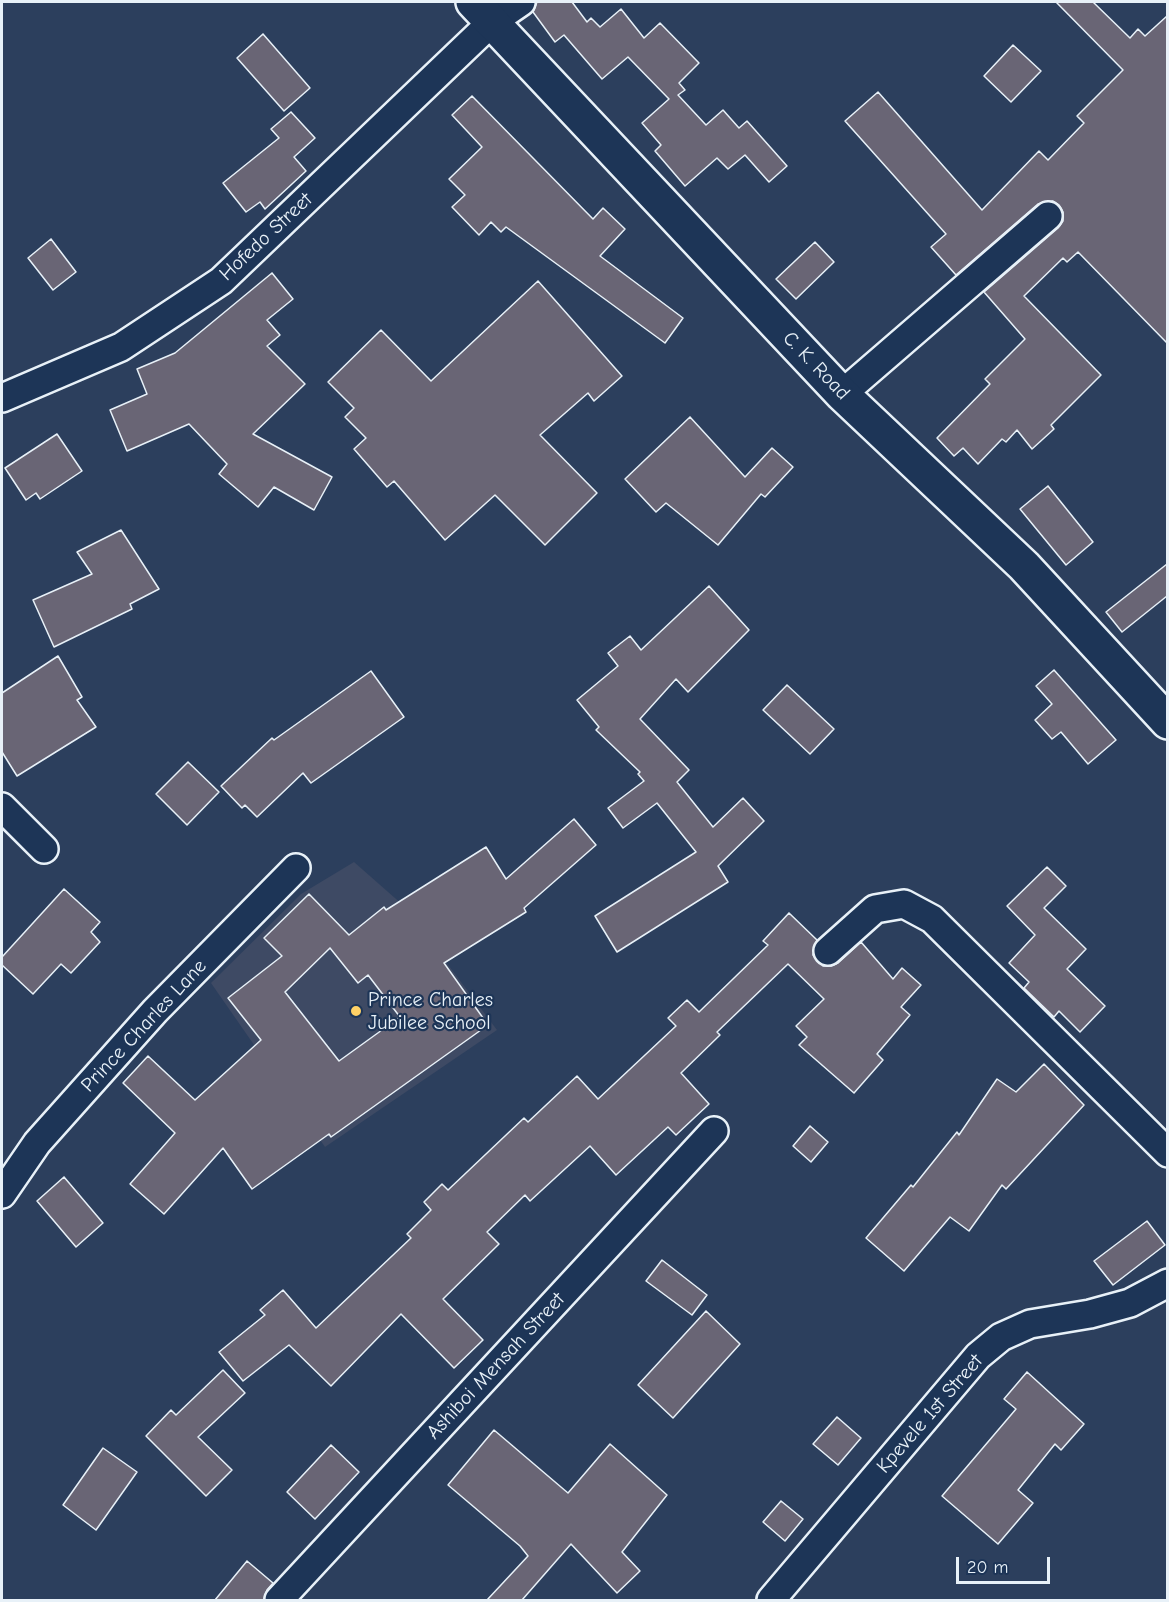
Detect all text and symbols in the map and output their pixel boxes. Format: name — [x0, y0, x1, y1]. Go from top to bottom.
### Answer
street label: Hofedo Street — [215, 188, 317, 286]
street label: C. K. Road — [777, 327, 855, 405]
street label: Prince Charles Lane — [76, 955, 212, 1097]
place label: Prince Charles Jubilee School — [368, 988, 493, 1035]
marker: Prince Charles Jubilee School — [349, 1004, 363, 1018]
street label: Ashiboi Mensah Street — [422, 1288, 570, 1444]
street label: Kpevele 1st Street — [872, 1350, 988, 1478]
scale bar — [959, 1545, 1054, 1583]
text: 20 m — [967, 1557, 1008, 1578]

